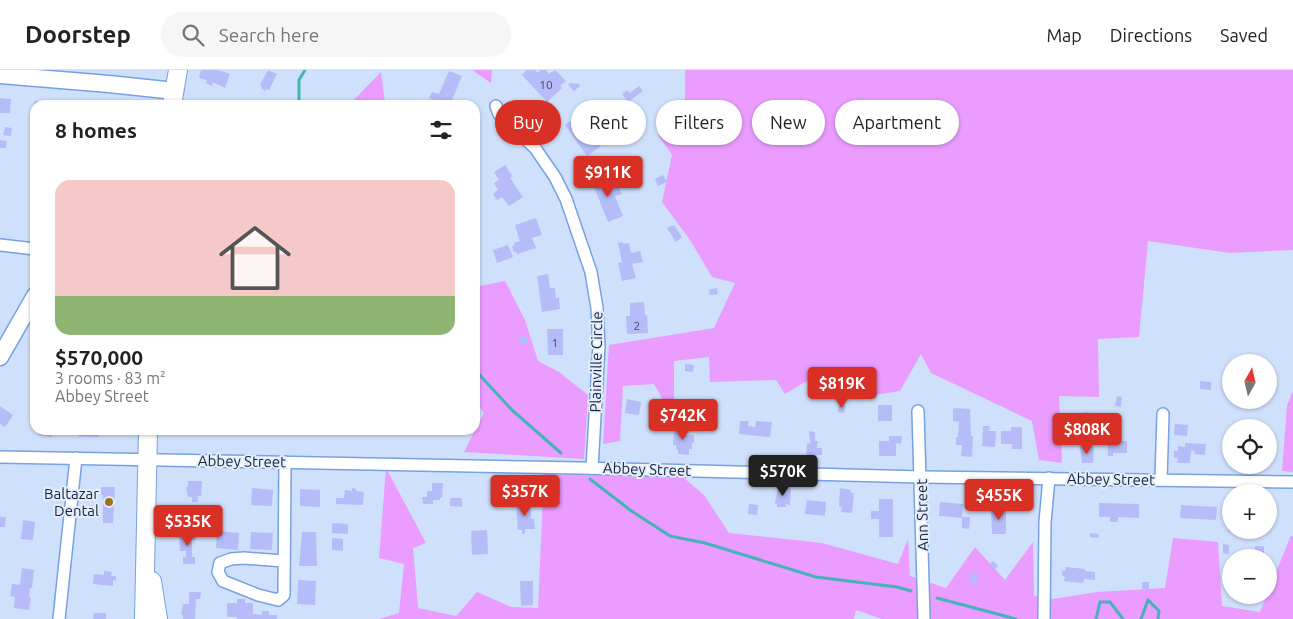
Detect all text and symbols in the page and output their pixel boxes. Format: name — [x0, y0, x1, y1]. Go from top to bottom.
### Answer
search box — [161, 12, 511, 57]
text: Doorstep — [25, 21, 131, 48]
icon: search — [179, 21, 207, 49]
text: Search here — [219, 24, 319, 46]
text: Map — [1046, 25, 1082, 45]
text: Directions — [1110, 25, 1192, 45]
text: Saved — [1220, 25, 1268, 45]
house number: 10 — [539, 78, 553, 91]
chip: Buy — [495, 100, 561, 145]
chip: Rent — [571, 100, 646, 145]
chip: Filters — [656, 100, 742, 145]
chip: New — [752, 100, 825, 145]
chip: Apartment — [835, 100, 959, 145]
icon: filters — [427, 116, 455, 144]
text: 8 homes — [55, 118, 137, 142]
pin: $911K — [573, 156, 643, 198]
text: $911K — [585, 163, 631, 181]
icon: home — [210, 213, 300, 303]
street label: Plainville Circle — [587, 311, 605, 413]
house number: 2 — [634, 319, 640, 332]
house number: 1 — [552, 336, 558, 349]
text: $570,000 — [55, 345, 143, 369]
north arrow — [1222, 354, 1278, 409]
map controls — [1222, 354, 1277, 604]
pin: $819K — [807, 366, 877, 409]
text: 3 rooms · 83 m² — [55, 369, 166, 387]
text: $819K — [819, 374, 865, 392]
text: Abbey Street — [55, 387, 149, 405]
pin: $742K — [648, 398, 718, 441]
text: $742K — [660, 406, 706, 424]
pin: $808K — [1052, 412, 1122, 455]
button: locate — [1222, 419, 1277, 474]
text: $808K — [1064, 420, 1110, 438]
street label: Abbey Street — [198, 452, 286, 470]
pin: $570K — [748, 454, 818, 497]
street label: Abbey Street — [603, 459, 691, 479]
text: $570K — [760, 462, 806, 480]
street label: Abbey Street — [1067, 470, 1155, 488]
pin: $357K — [490, 474, 560, 517]
pin: $455K — [964, 478, 1034, 521]
street label: Ann Street — [913, 479, 931, 551]
text: $357K — [502, 482, 548, 500]
button: + — [1222, 484, 1277, 539]
place label: Baltazar Dental — [44, 485, 99, 519]
text: $455K — [976, 486, 1022, 504]
marker: Baltazar Dental — [103, 496, 115, 508]
pin: $535K — [153, 504, 223, 547]
text: $535K — [165, 512, 211, 530]
button: − — [1222, 549, 1277, 604]

